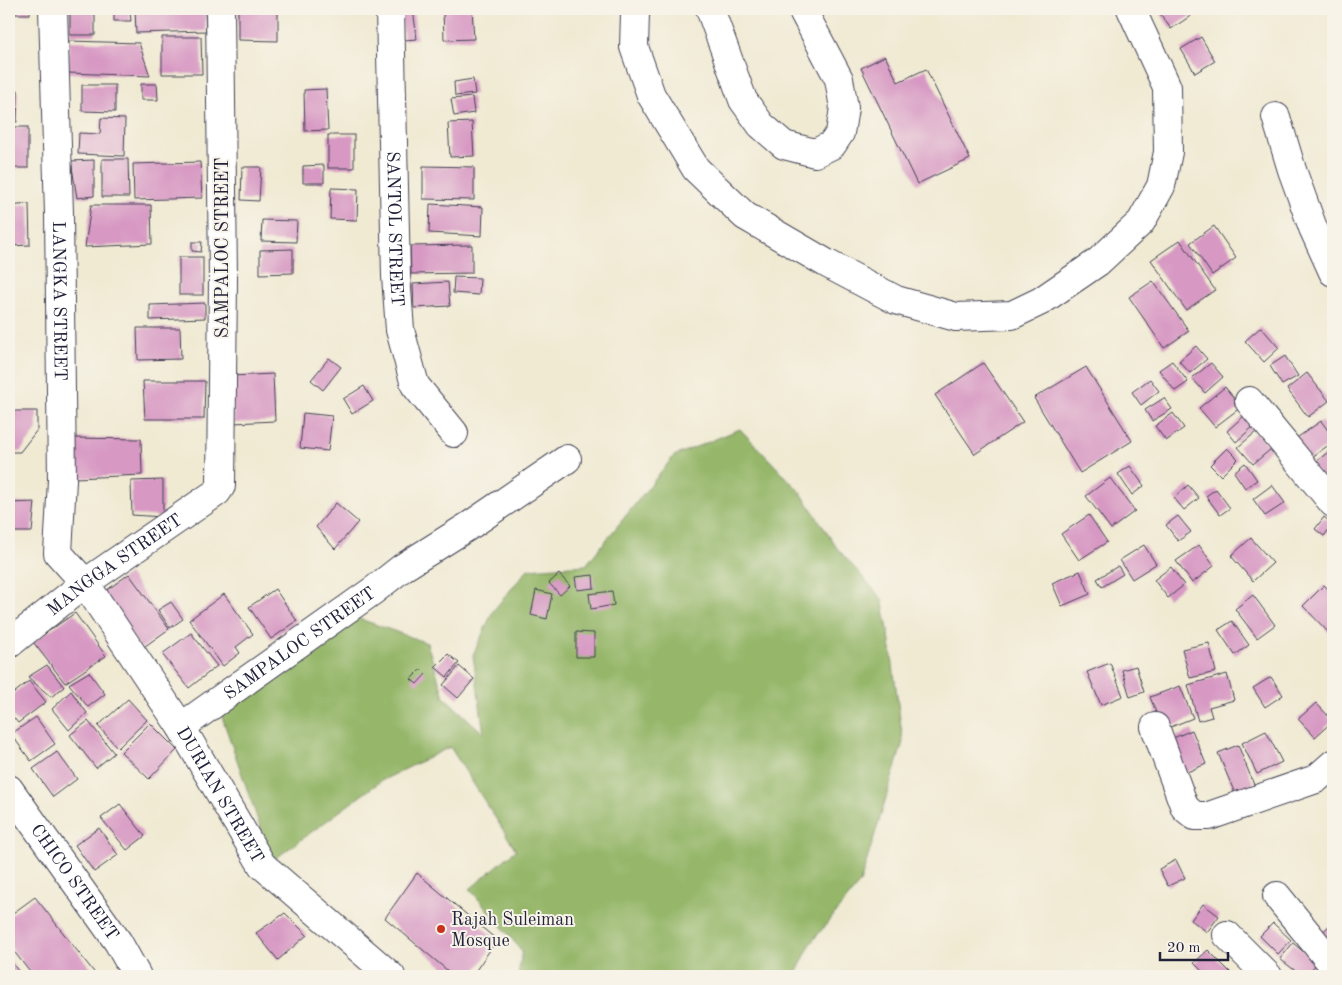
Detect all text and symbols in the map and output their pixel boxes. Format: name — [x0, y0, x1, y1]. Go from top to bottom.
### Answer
street label: SANTOL STREET — [383, 151, 406, 307]
street label: SAMPALOC STREET — [214, 158, 232, 338]
street label: LANGKA STREET — [49, 221, 69, 381]
street label: MANGGA STREET — [44, 511, 186, 620]
street label: SAMPALOC STREET — [221, 584, 379, 704]
street label: DURIAN STREET — [173, 724, 267, 866]
street label: CHICO STREET — [27, 821, 122, 944]
place label: Rajah Suleiman Mosque — [451, 911, 574, 950]
marker: Rajah Suleiman Mosque — [435, 923, 447, 935]
scale bar — [1160, 930, 1227, 962]
text: 20 m — [1167, 941, 1201, 956]

